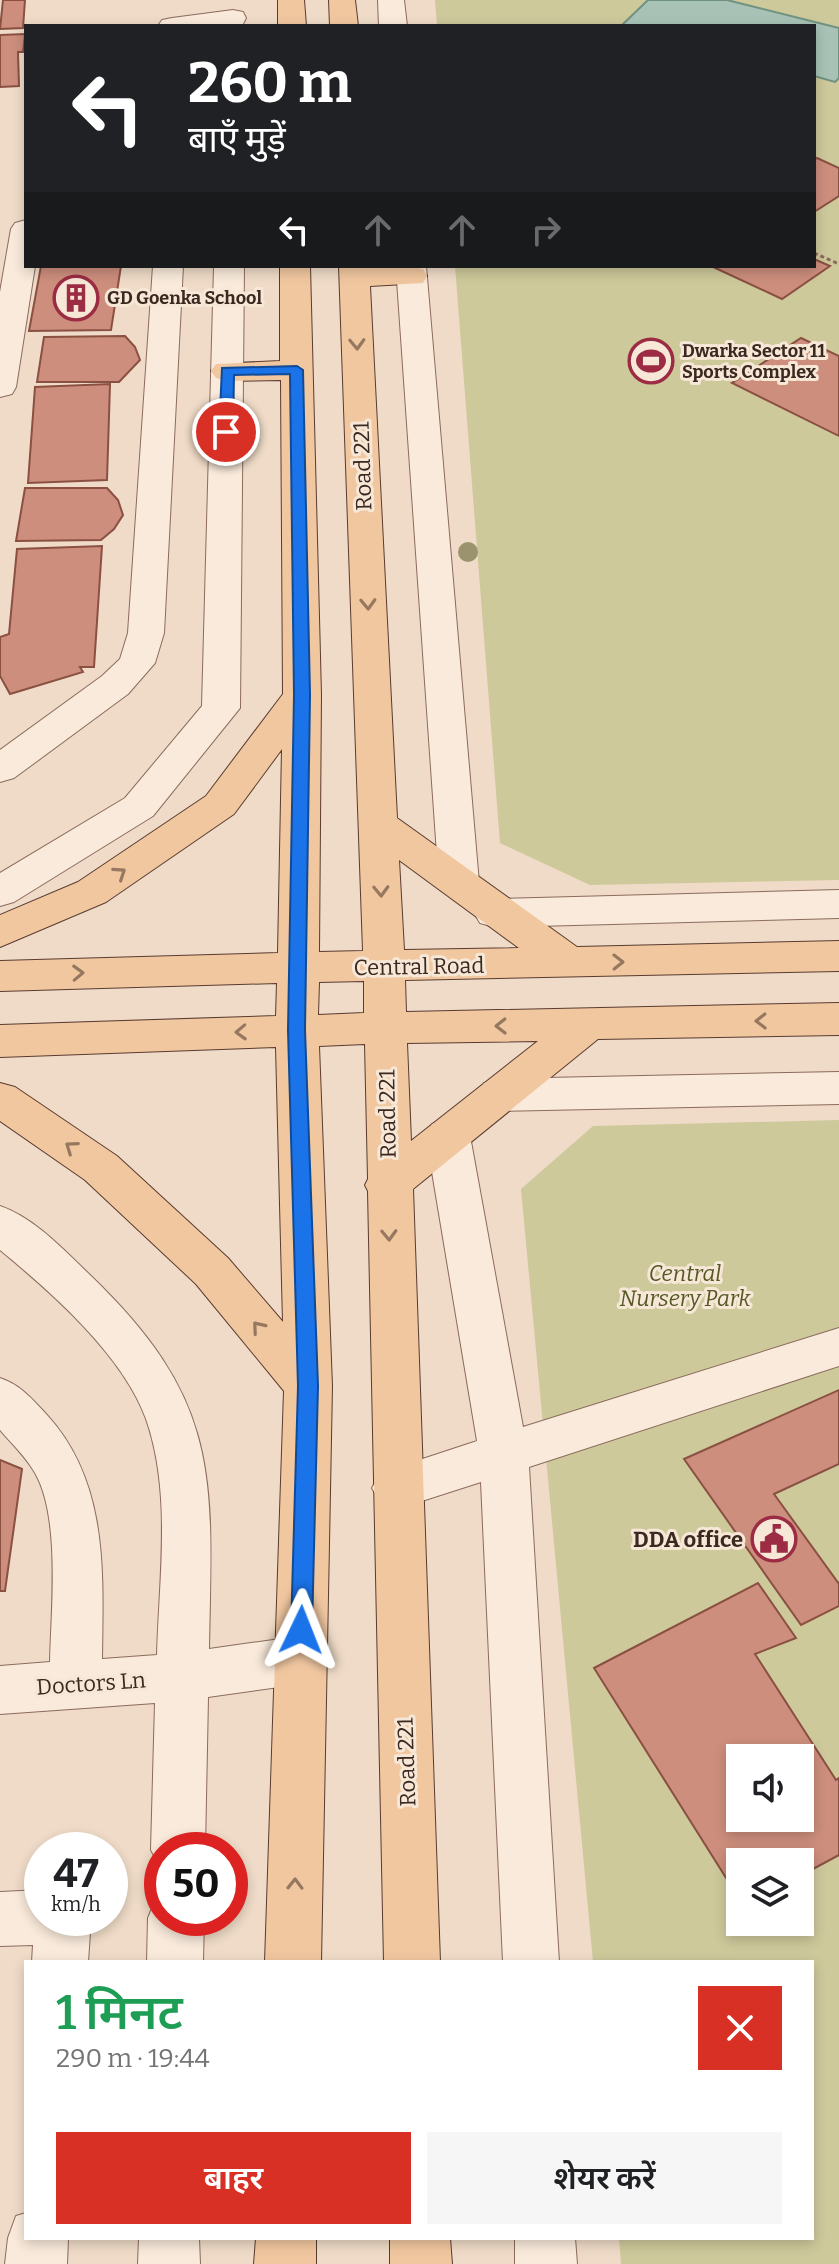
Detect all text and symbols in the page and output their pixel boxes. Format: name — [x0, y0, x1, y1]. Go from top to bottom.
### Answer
text: 260 m — [188, 50, 352, 117]
icon: left — [56, 56, 160, 160]
text: बाएँ मुड़ें — [188, 118, 286, 162]
icon: left — [272, 208, 316, 252]
icon: ahead — [356, 208, 400, 252]
icon: ahead — [440, 208, 484, 252]
icon: right — [524, 208, 568, 252]
building icon: GD Goenka School — [52, 274, 100, 322]
place label: GD Goenka School — [107, 287, 262, 309]
sports icon: Dwarka Sector 11 Sports Complex — [627, 337, 675, 385]
one-way arrow — [349, 338, 366, 351]
place label: Dwarka Sector 11 Sports Complex — [682, 340, 826, 383]
pin — [192, 398, 260, 466]
icon: arrive — [204, 410, 248, 454]
street label: Road 221 — [347, 421, 378, 511]
one-way arrow — [360, 598, 377, 611]
one-way arrow — [111, 868, 125, 883]
one-way arrow — [372, 885, 389, 898]
street label: Central Road — [353, 952, 485, 981]
one-way arrow — [612, 953, 625, 970]
one-way arrow — [72, 965, 85, 982]
one-way arrow — [754, 1012, 767, 1029]
one-way arrow — [494, 1017, 507, 1034]
one-way arrow — [234, 1024, 247, 1041]
street label: Road 221 — [373, 1069, 402, 1159]
one-way arrow — [65, 1142, 80, 1157]
one-way arrow — [381, 1229, 398, 1242]
park label: Central Nursery Park — [619, 1260, 752, 1312]
one-way arrow — [253, 1321, 268, 1336]
public building icon: DDA office — [750, 1515, 798, 1563]
place label: DDA office — [633, 1526, 743, 1553]
position arrow — [259, 1588, 343, 1672]
street label: Doctors Ln — [35, 1666, 147, 1701]
street label: Road 221 — [391, 1717, 422, 1807]
map controls — [726, 1744, 814, 1936]
button: sound — [726, 1744, 814, 1832]
speed limit sign: 50 — [144, 1832, 248, 1936]
button: layers — [726, 1848, 814, 1936]
text: 47 — [53, 1850, 99, 1898]
one-way arrow — [286, 1877, 304, 1890]
text: km/h — [51, 1892, 101, 1916]
text: 1 मिनट — [56, 1984, 183, 2042]
button: close — [698, 1986, 782, 2070]
text: 290 m · 19:44 — [56, 2043, 210, 2074]
button: बाहर — [56, 2132, 411, 2224]
button: शेयर करें — [427, 2132, 782, 2224]

